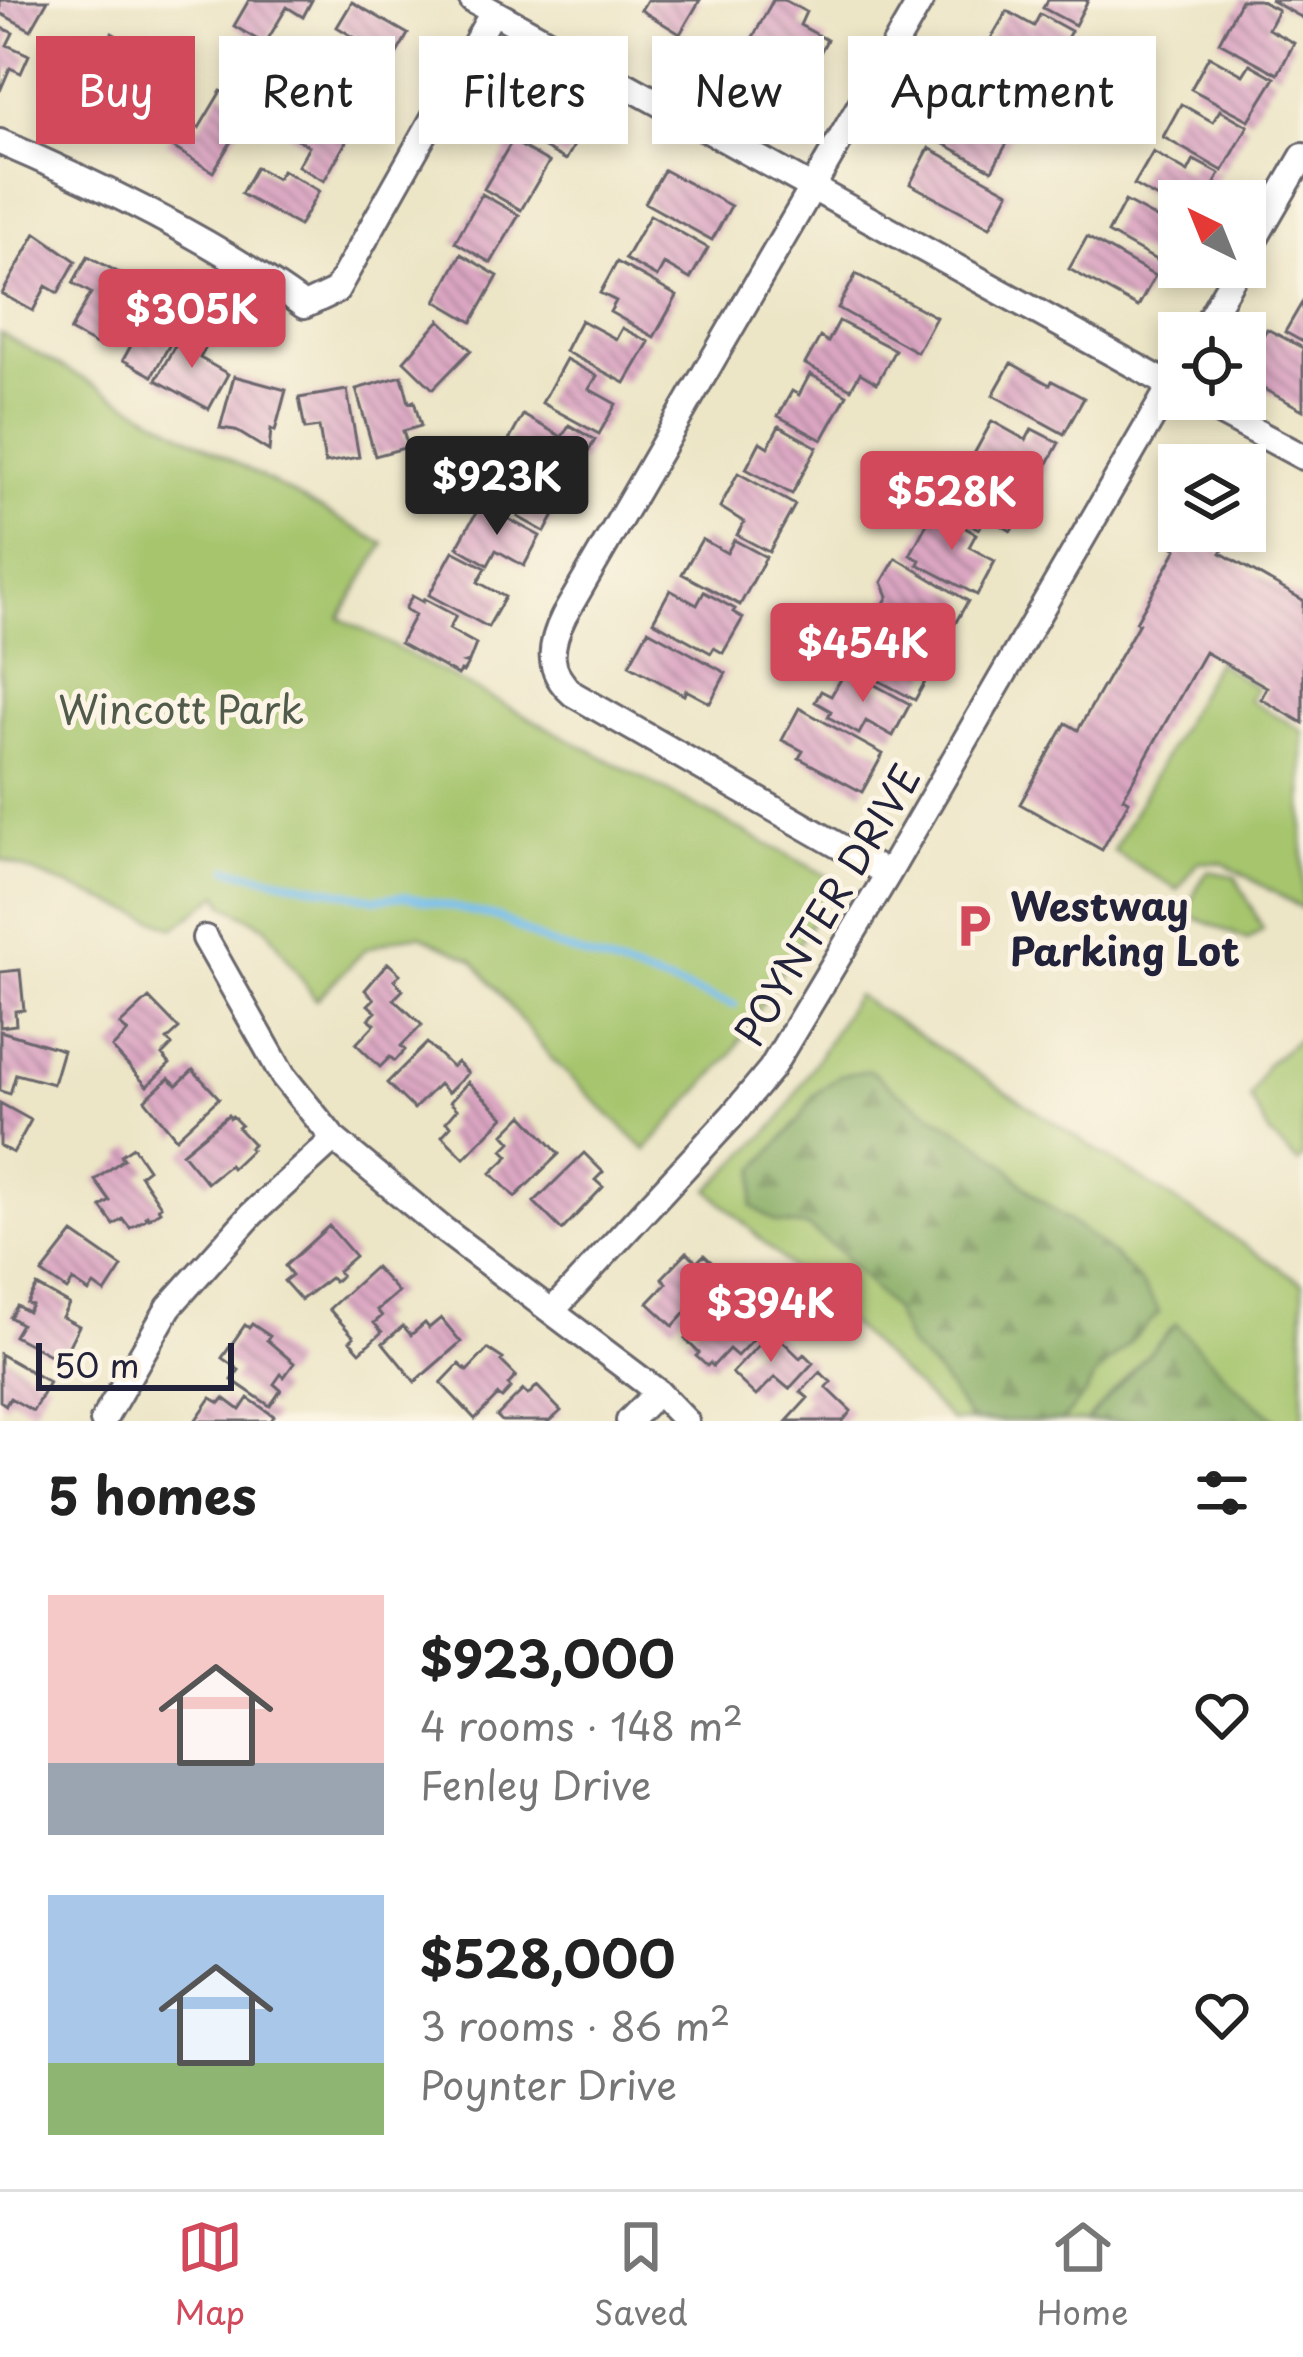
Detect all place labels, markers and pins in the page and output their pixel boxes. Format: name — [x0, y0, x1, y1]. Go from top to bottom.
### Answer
pin: $305K — [108, 269, 276, 371]
pin: $923K — [413, 436, 581, 538]
pin: $528K — [868, 451, 1036, 553]
pin: $454K — [779, 603, 947, 705]
place label: Westway Parking Lot — [1010, 875, 1240, 979]
parking icon: Westway Parking Lot — [949, 901, 999, 951]
pin: $394K — [687, 1263, 855, 1365]

